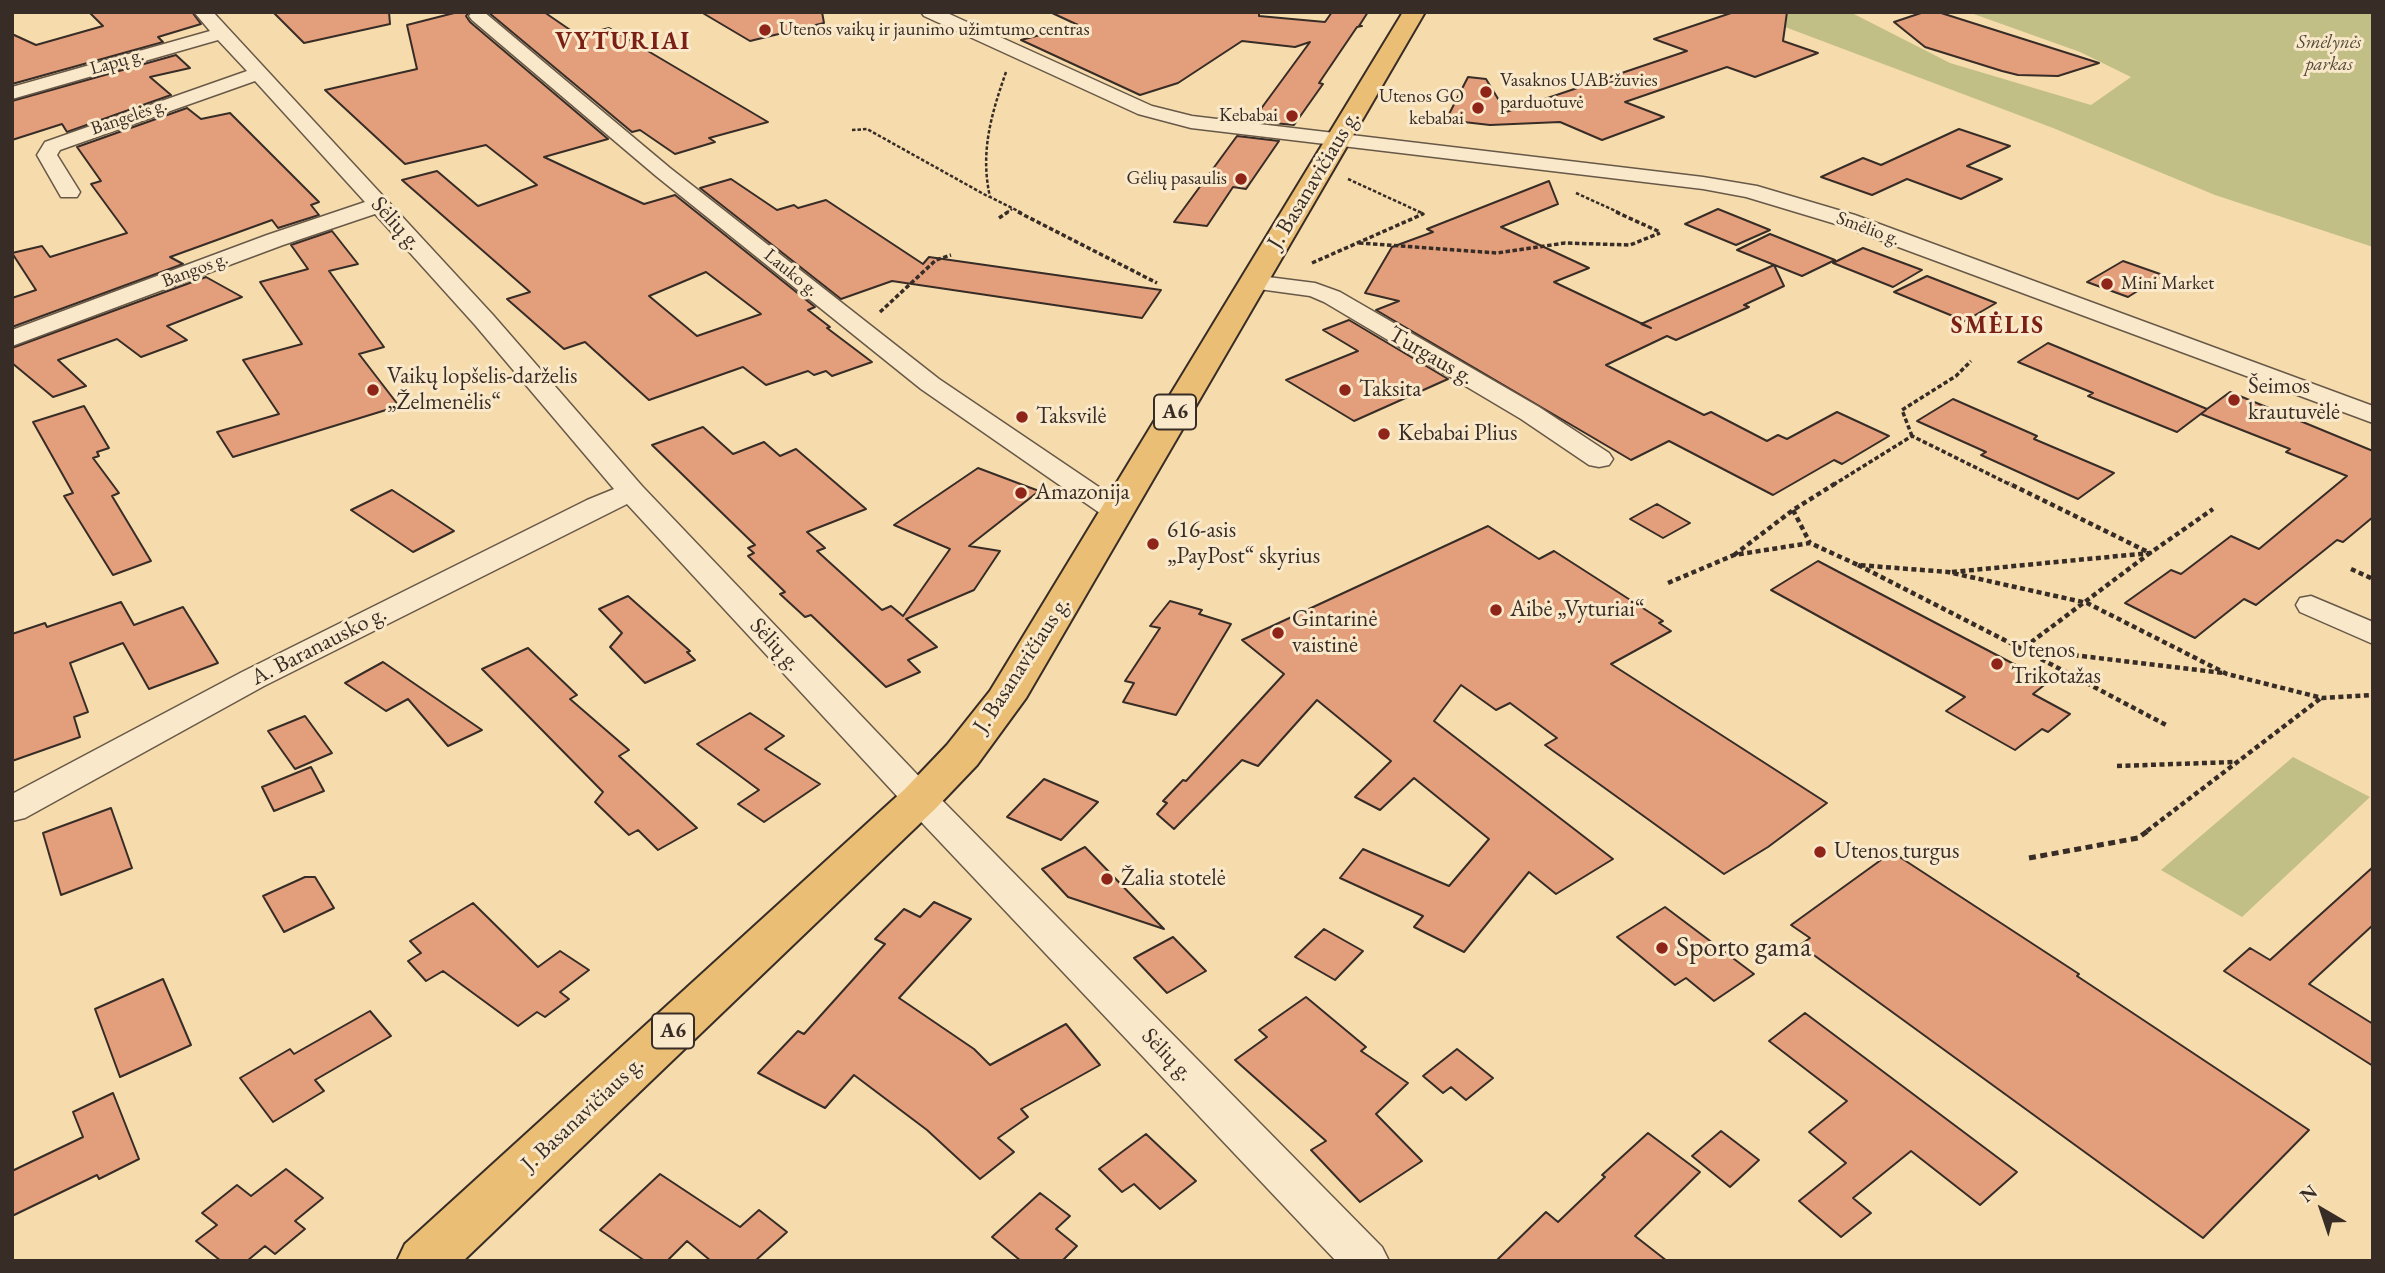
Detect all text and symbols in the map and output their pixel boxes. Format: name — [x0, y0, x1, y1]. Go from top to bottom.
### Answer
place label: Utenos vaikų ir jaunimo užimtumo centras — [779, 19, 1090, 41]
marker: Utenos vaikų ir jaunimo užimtumo centras — [757, 22, 773, 38]
district label: VYTURIAI — [556, 28, 690, 56]
park label: Smėlynės parkas — [2297, 32, 2361, 76]
street label: Lapų g. — [87, 43, 147, 81]
place label: Vasaknos UAB-žuvies parduotuvė — [1500, 70, 1658, 114]
marker: Vasaknos UAB-žuvies parduotuvė — [1478, 84, 1494, 100]
place label: Utenos GO kebabai — [1379, 86, 1464, 130]
street label: Bangelės g. — [88, 93, 170, 141]
marker: Utenos GO kebabai — [1470, 100, 1486, 116]
place label: Kebabai — [1219, 105, 1278, 127]
street label: J. Basanavičiaus g. — [1262, 106, 1366, 254]
marker: Kebabai — [1284, 108, 1300, 124]
place label: Gėlių pasaulis — [1127, 168, 1227, 190]
marker: Gėlių pasaulis — [1233, 171, 1249, 187]
street label: Sėlių g. — [365, 191, 427, 257]
street label: Smėlio g. — [1833, 207, 1903, 251]
street label: Lauko g. — [759, 244, 823, 302]
street label: Bangos g. — [159, 247, 231, 293]
place label: Mini Market — [2121, 273, 2214, 295]
marker: Mini Market — [2099, 276, 2115, 292]
district label: SMĖLIS — [1952, 312, 2044, 340]
street label: Turgaus g. — [1383, 321, 1479, 391]
place label: Vaikų lopšelis-darželis „Želmenėlis“ — [387, 363, 577, 417]
place label: Šeimos krautuvėlė — [2248, 373, 2340, 427]
place label: Taksita — [1359, 376, 1421, 404]
marker: Vaikų lopšelis-darželis „Želmenėlis“ — [365, 382, 381, 398]
marker: Taksita — [1337, 382, 1353, 398]
marker: Šeimos krautuvėlė — [2226, 392, 2242, 408]
road number: A6 — [1154, 394, 1196, 430]
place label: Taksvilė — [1036, 403, 1107, 431]
marker: Taksvilė — [1014, 409, 1030, 425]
place label: Kebabai Plius — [1398, 420, 1517, 448]
marker: Kebabai Plius — [1376, 426, 1392, 442]
place label: Amazonija — [1035, 479, 1130, 507]
marker: Amazonija — [1013, 485, 1029, 501]
place label: 616-asis „PayPost“ skyrius — [1167, 517, 1320, 571]
marker: 616-asis „PayPost“ skyrius — [1145, 536, 1161, 552]
street label: J. Basanavičiaus g. — [968, 592, 1076, 738]
place label: Aibė „Vyturiai“ — [1510, 596, 1645, 624]
street label: A. Baranausko g. — [247, 600, 391, 692]
marker: Aibė „Vyturiai“ — [1488, 602, 1504, 618]
place label: Gintarinė vaistinė — [1292, 606, 1377, 660]
street label: Sėlių g. — [743, 613, 807, 677]
marker: Gintarinė vaistinė — [1270, 625, 1286, 641]
place label: Utenos Trikotažas — [2011, 637, 2101, 691]
marker: Utenos Trikotažas — [1989, 656, 2005, 672]
place label: Utenos turgus — [1834, 838, 1959, 866]
marker: Utenos turgus — [1812, 844, 1828, 860]
place label: Žalia stotelė — [1121, 865, 1226, 893]
marker: Žalia stotelė — [1099, 871, 1115, 887]
place label: Sporto gama — [1676, 931, 1811, 965]
marker: Sporto gama — [1654, 940, 1670, 956]
road number: A6 — [652, 1014, 694, 1048]
street label: Sėlių g. — [1135, 1023, 1199, 1087]
street label: J. Basanavičiaus g. — [516, 1050, 650, 1178]
north arrow — [2287, 1175, 2357, 1245]
text: N — [2295, 1179, 2322, 1208]

